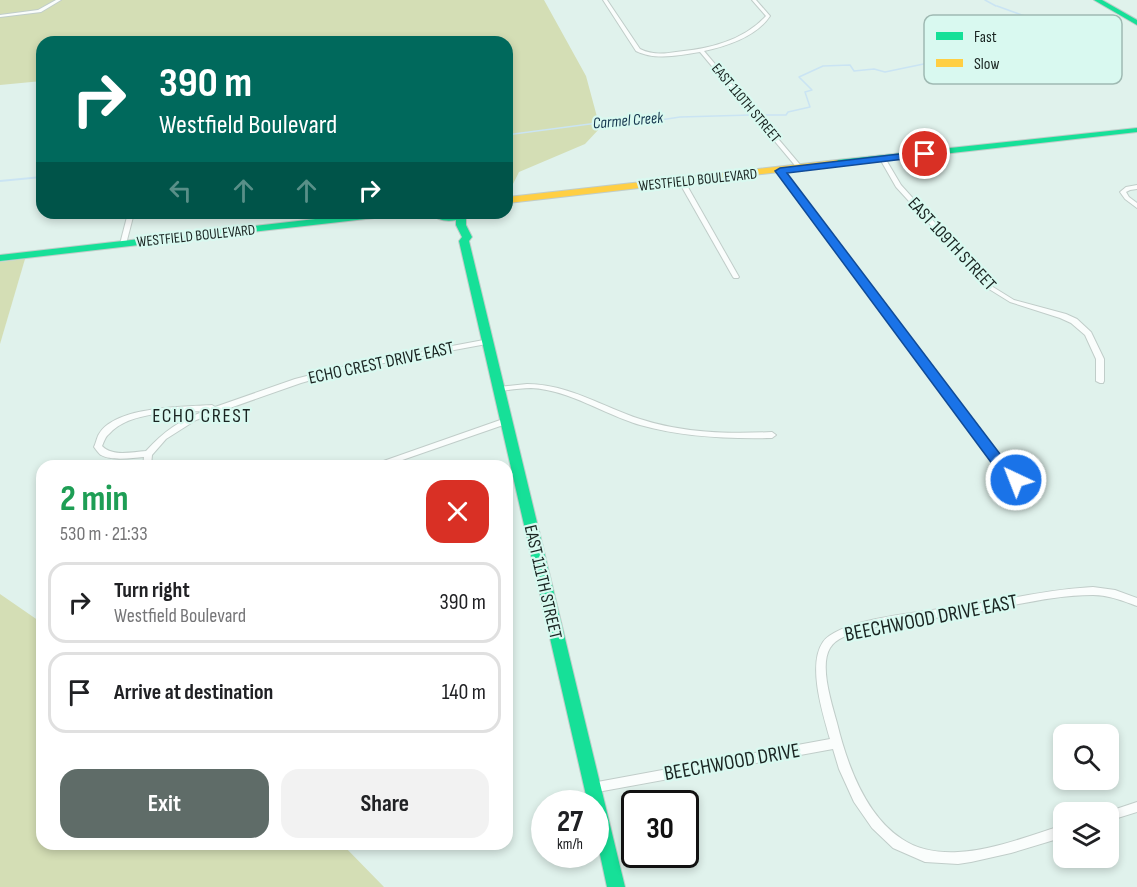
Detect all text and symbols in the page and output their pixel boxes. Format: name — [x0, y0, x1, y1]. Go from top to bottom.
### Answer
legend — [924, 15, 1122, 84]
text: Fast — [974, 28, 997, 47]
text: Slow — [974, 55, 999, 74]
text: 390 m — [159, 58, 252, 109]
street label: EAST 110TH STREET — [707, 59, 785, 147]
icon: right — [60, 60, 138, 138]
water label: Carmel Creek — [592, 108, 665, 134]
text: Westfield Boulevard — [159, 109, 337, 141]
pin — [899, 128, 950, 179]
icon: arrive — [908, 137, 941, 170]
street label: WESTFIELD BOULEVARD — [638, 164, 758, 196]
icon: left — [164, 174, 197, 207]
icon: ahead — [227, 174, 260, 207]
icon: ahead — [290, 174, 323, 207]
icon: right — [353, 174, 386, 207]
street label: EAST 109TH STREET — [904, 193, 1000, 295]
street label: WESTFIELD BOULEVARD — [136, 220, 256, 252]
street label: ECHO CREST DRIVE EAST — [306, 337, 456, 389]
district label: ECHO CREST — [152, 404, 252, 428]
position arrow — [984, 448, 1048, 512]
text: 2 min — [60, 478, 129, 521]
button: close — [426, 480, 489, 543]
text: 530 m · 21:33 — [60, 522, 148, 546]
street label: EAST 111TH STREET — [520, 523, 566, 641]
text: Turn right — [114, 577, 190, 604]
icon: right — [63, 586, 96, 619]
text: 390 m — [440, 589, 486, 616]
street label: BEECHWOOD DRIVE EAST — [842, 589, 1020, 647]
text: Westfield Boulevard — [114, 604, 246, 628]
icon: arrive — [63, 676, 96, 709]
text: Arrive at destination — [114, 679, 273, 706]
text: 140 m — [442, 679, 486, 706]
map controls — [1053, 724, 1119, 868]
button: search — [1053, 724, 1119, 790]
street label: BEECHWOOD DRIVE — [662, 738, 802, 786]
button: Exit — [60, 769, 269, 838]
button: Share — [281, 769, 489, 838]
speed limit sign: 30 — [621, 790, 699, 868]
button: layers — [1053, 802, 1119, 868]
text: 27 — [557, 804, 583, 840]
text: km/h — [557, 835, 583, 854]

